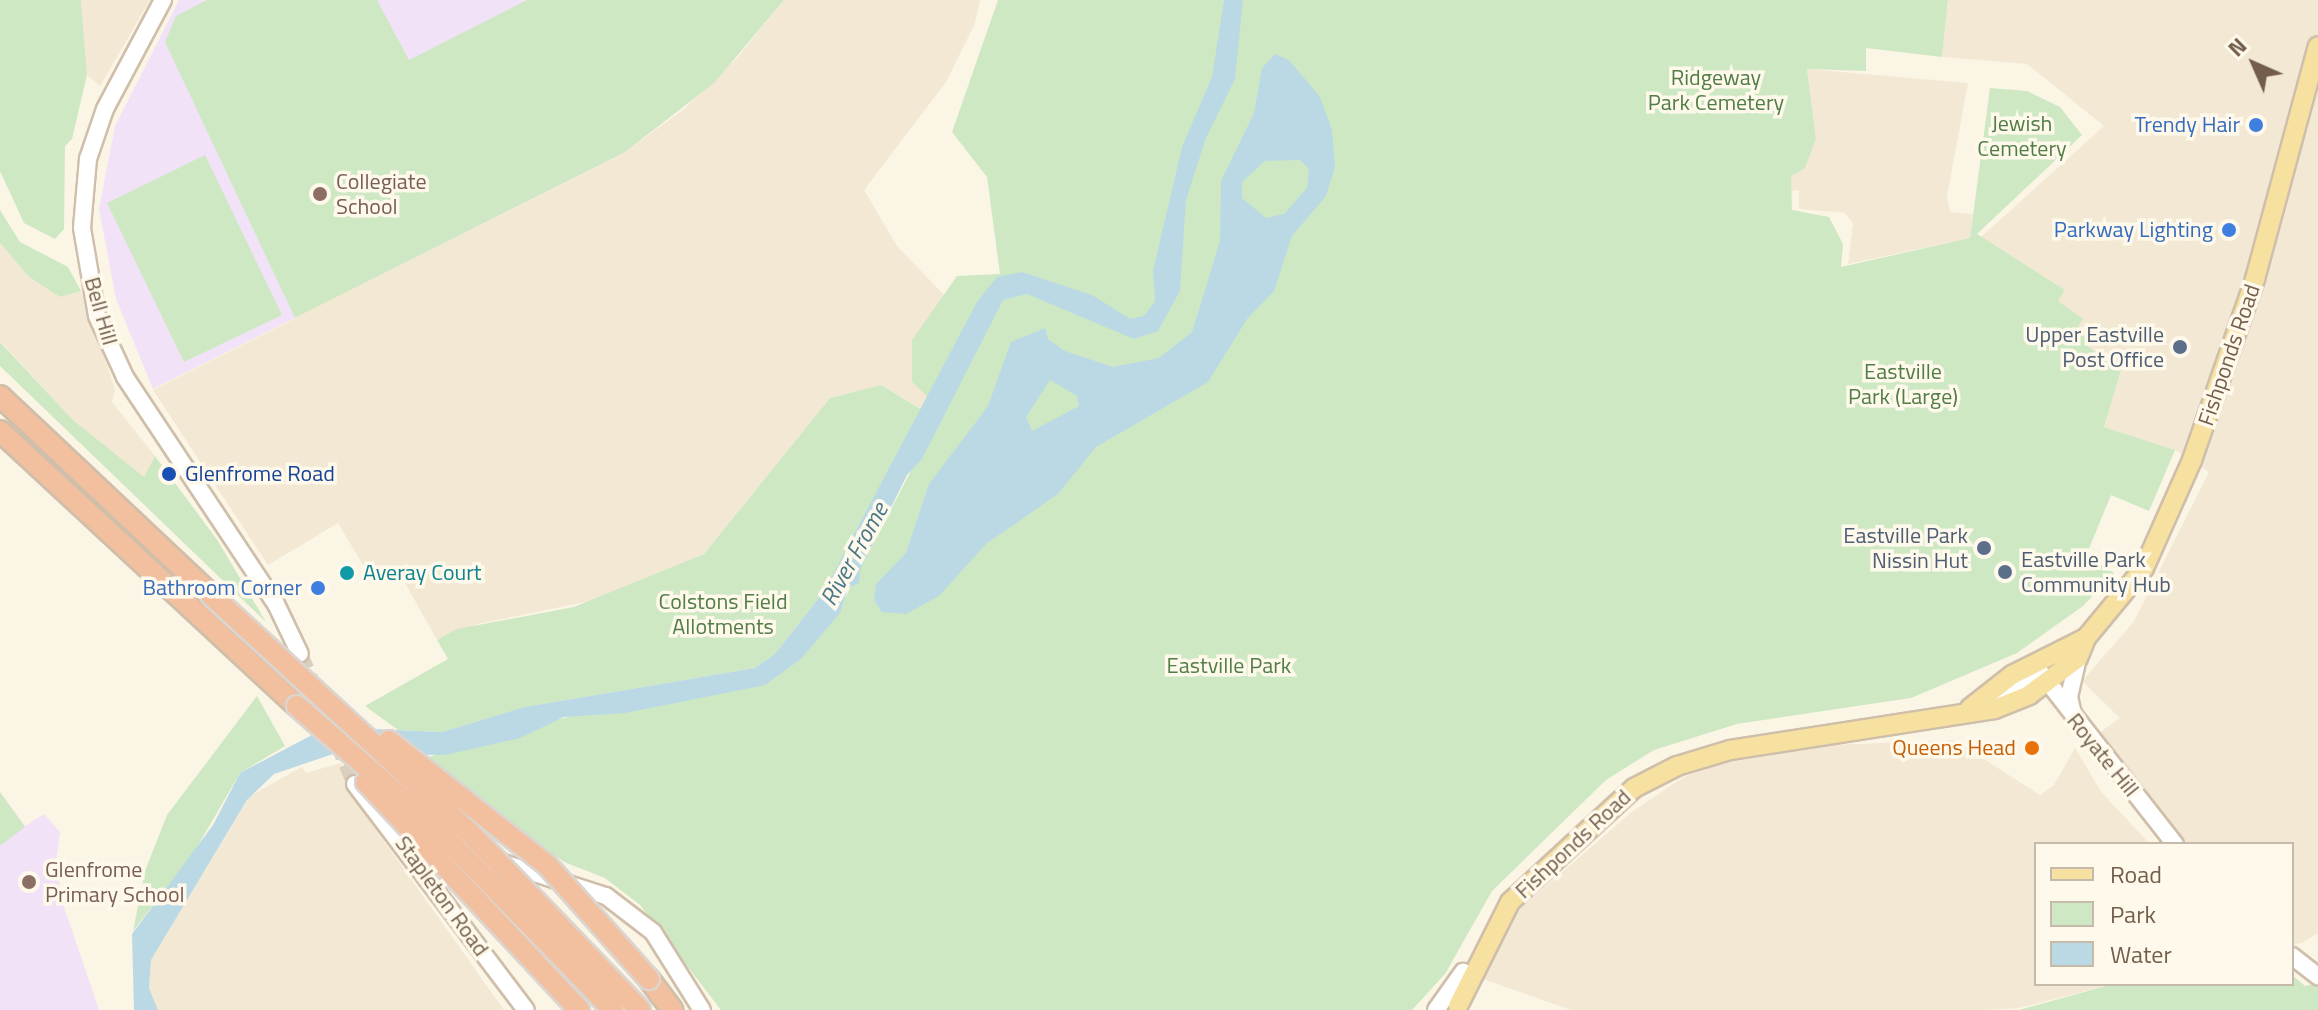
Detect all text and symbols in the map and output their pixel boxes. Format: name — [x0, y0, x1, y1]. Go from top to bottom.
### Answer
north arrow — [2214, 24, 2294, 104]
text: N — [2220, 30, 2254, 64]
park label: Ridgeway Park Cemetery — [1648, 64, 1784, 116]
park label: Jewish Cemetery — [1977, 110, 2067, 162]
place label: Trendy Hair — [2135, 112, 2240, 138]
marker: Trendy Hair — [2247, 116, 2265, 134]
place label: Collegiate School — [336, 168, 427, 220]
marker: Collegiate School — [311, 185, 329, 203]
place label: Parkway Lighting — [2054, 217, 2213, 243]
marker: Parkway Lighting — [2220, 221, 2238, 239]
street label: Bell Hill — [79, 274, 123, 348]
street label: Fishponds Road — [2192, 281, 2266, 429]
place label: Upper Eastville Post Office — [2025, 321, 2164, 372]
marker: Upper Eastville Post Office — [2171, 338, 2189, 356]
park label: Eastville Park (Large) — [1848, 358, 1958, 410]
place label: Glenfrome Road — [185, 461, 335, 487]
marker: Glenfrome Road — [160, 465, 178, 483]
water label: River Frome — [814, 498, 894, 610]
place label: Eastville Park Nissin Hut — [1843, 522, 1968, 574]
marker: Eastville Park Nissin Hut — [1975, 539, 1993, 557]
place label: Eastville Park Community Hub — [2021, 546, 2171, 598]
place label: Averay Court — [363, 560, 482, 586]
marker: Eastville Park Community Hub — [1996, 563, 2014, 581]
marker: Averay Court — [338, 564, 356, 582]
place label: Bathroom Corner — [143, 575, 302, 601]
marker: Bathroom Corner — [309, 579, 327, 597]
park label: Colstons Field Allotments — [658, 588, 788, 640]
park label: Eastville Park — [1167, 653, 1291, 679]
street label: Royate Hill — [2061, 708, 2145, 802]
place label: Queens Head — [1892, 735, 2016, 761]
marker: Queens Head — [2023, 739, 2041, 757]
street label: Fishponds Road — [1510, 784, 1636, 904]
street label: Stapleton Road — [390, 831, 494, 961]
legend — [2034, 842, 2294, 986]
place label: Glenfrome Primary School — [45, 856, 185, 908]
text: Road — [2110, 856, 2162, 892]
marker: Glenfrome Primary School — [20, 873, 38, 891]
text: Park — [2110, 896, 2156, 932]
text: Water — [2110, 936, 2172, 972]

